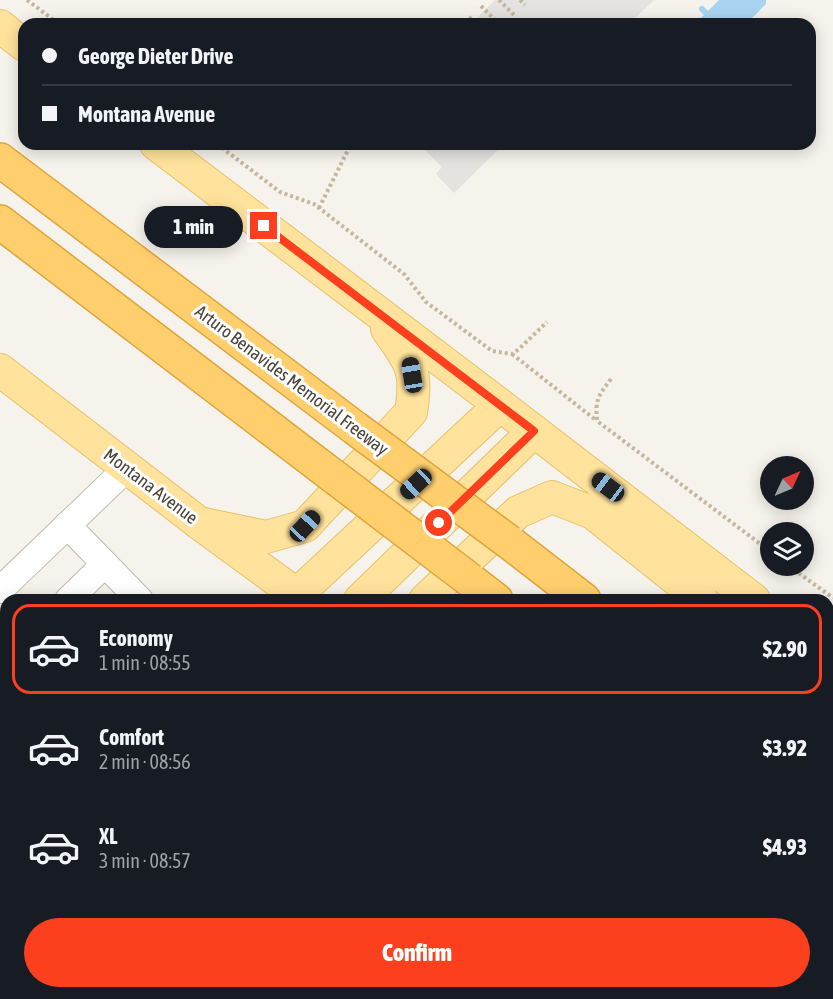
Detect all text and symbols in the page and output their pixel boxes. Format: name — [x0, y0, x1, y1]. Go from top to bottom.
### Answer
text: George Dieter Drive — [78, 43, 233, 69]
text: Montana Avenue — [78, 101, 215, 127]
callout: 1 min — [144, 205, 243, 247]
route end — [250, 212, 277, 239]
text: 1 min — [173, 215, 214, 238]
street label: Arturo Benavides Memorial Freeway — [191, 301, 393, 459]
car — [400, 356, 424, 394]
street label: Montana Avenue — [100, 444, 202, 528]
north arrow — [760, 456, 814, 510]
map controls — [760, 456, 814, 576]
car — [397, 465, 435, 503]
car — [588, 469, 628, 505]
car — [286, 507, 324, 545]
route start — [425, 509, 452, 536]
button: layers — [760, 522, 814, 576]
icon: car — [27, 622, 81, 676]
text: Economy — [99, 625, 173, 651]
text: $2.90 — [763, 636, 807, 662]
text: 1 min · 08:55 — [99, 651, 191, 674]
icon: car — [27, 721, 81, 775]
text: Comfort — [99, 724, 164, 750]
text: $3.92 — [763, 735, 807, 761]
text: 2 min · 08:56 — [99, 750, 191, 773]
icon: car — [27, 820, 81, 874]
text: XL — [99, 823, 117, 849]
text: $4.93 — [763, 834, 807, 860]
text: 3 min · 08:57 — [99, 849, 191, 872]
button: Confirm — [24, 918, 810, 987]

